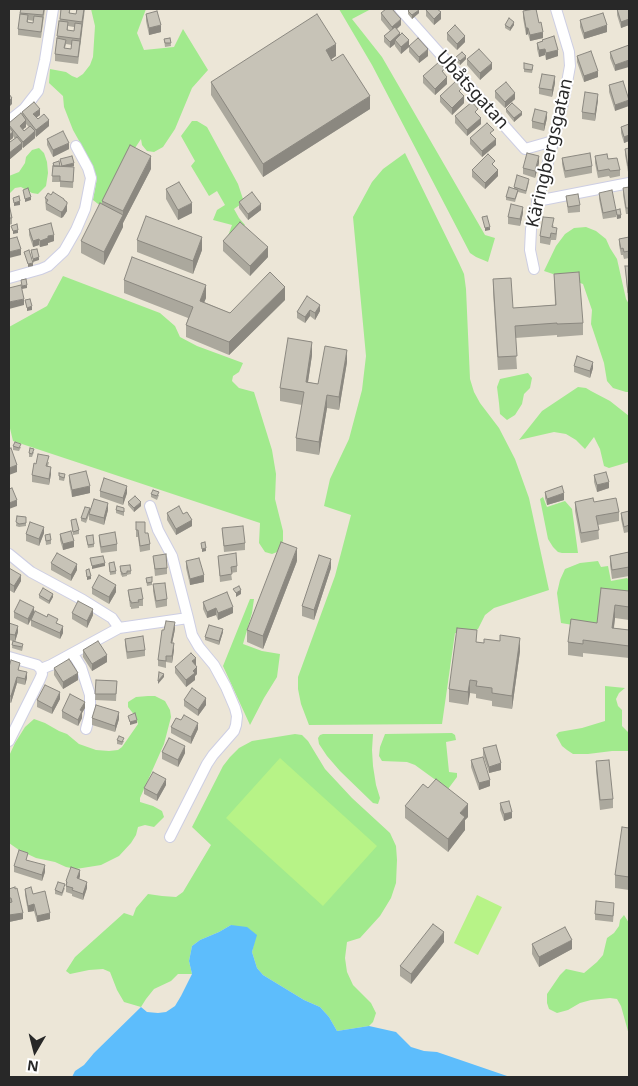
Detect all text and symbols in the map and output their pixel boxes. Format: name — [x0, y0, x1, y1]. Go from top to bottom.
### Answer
street label: Ubåtsgatan — [431, 46, 513, 134]
street label: Käringbergsgatan — [522, 76, 578, 230]
north arrow — [10, 1026, 60, 1076]
text: N — [26, 1056, 40, 1077]

